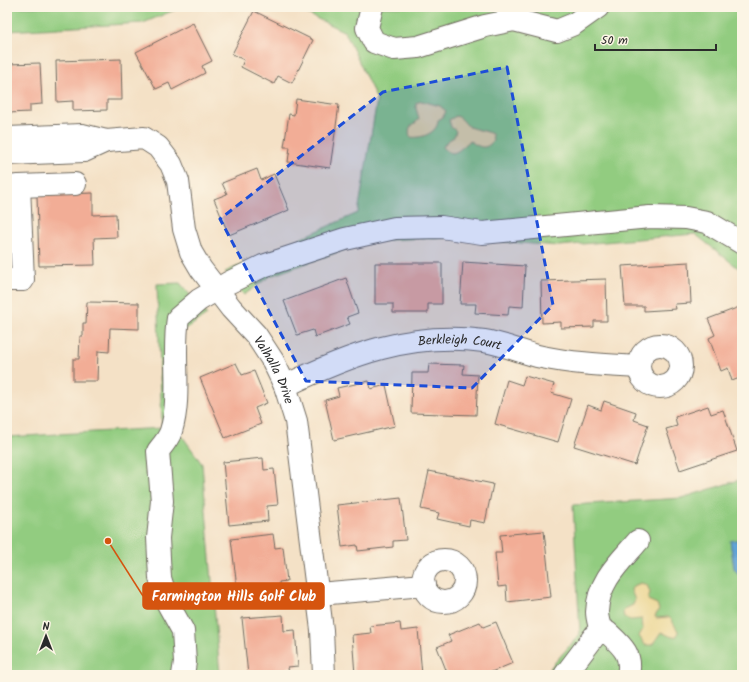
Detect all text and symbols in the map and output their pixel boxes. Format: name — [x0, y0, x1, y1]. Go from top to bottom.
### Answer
scale bar — [595, 26, 716, 52]
text: 50 m — [601, 31, 628, 50]
street label: Berkleigh Court — [417, 330, 505, 357]
street label: Valhalla Drive — [247, 332, 299, 407]
callout: Farmington Hills Golf Club — [143, 583, 324, 609]
text: Farmington Hills Golf Club — [152, 586, 316, 608]
north arrow — [26, 616, 66, 656]
text: N — [43, 618, 50, 636]

